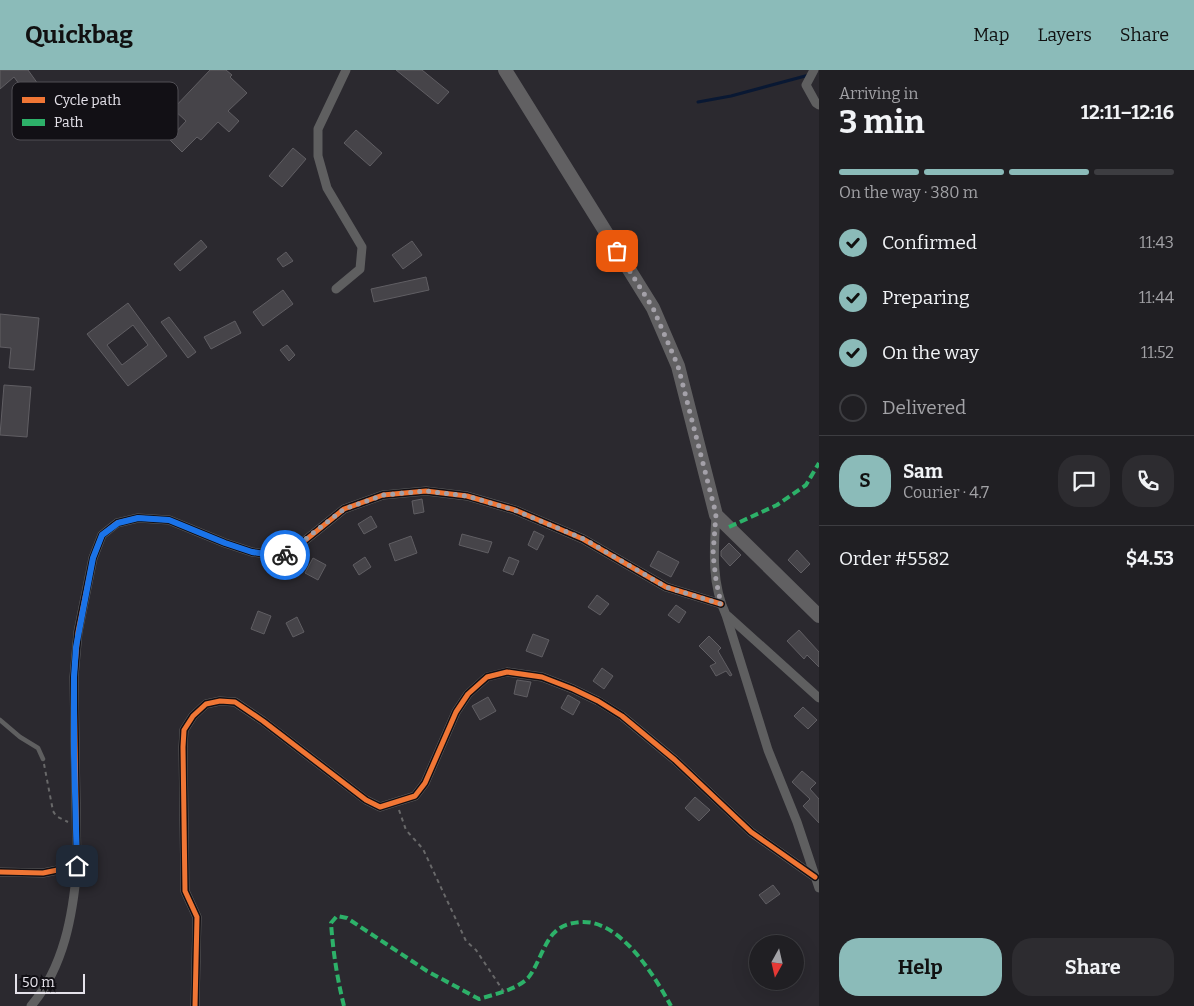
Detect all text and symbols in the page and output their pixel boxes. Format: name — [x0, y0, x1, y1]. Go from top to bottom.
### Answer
text: Quickbag — [25, 21, 133, 49]
text: Map — [973, 24, 1009, 46]
text: Layers — [1037, 24, 1092, 46]
text: Share — [1120, 24, 1169, 46]
legend — [12, 82, 178, 140]
text: Arriving in — [839, 84, 918, 103]
text: Cycle path — [54, 92, 121, 109]
text: 12:11–12:16 — [1081, 101, 1174, 124]
text: 3 min — [839, 103, 925, 141]
text: Path — [54, 114, 84, 131]
text: On the way · 380 m — [839, 183, 978, 202]
icon: check — [839, 229, 867, 257]
pin — [596, 230, 638, 272]
text: Confirmed — [882, 231, 977, 254]
text: 11:43 — [1139, 233, 1174, 252]
icon: bag — [603, 237, 631, 265]
icon: check — [839, 284, 867, 312]
text: Preparing — [882, 286, 970, 309]
text: 11:44 — [1139, 288, 1174, 307]
icon: check — [839, 339, 867, 367]
text: On the way — [882, 341, 979, 364]
text: 11:52 — [1141, 343, 1174, 362]
text: Delivered — [882, 396, 966, 419]
button: chat — [1058, 455, 1110, 507]
button: phone — [1122, 455, 1174, 507]
text: Sam — [903, 460, 943, 483]
text: S — [859, 469, 871, 492]
text: Courier · 4.7 — [903, 483, 989, 502]
courier — [260, 530, 310, 580]
icon: bike — [271, 541, 299, 569]
text: Order #5582 — [839, 547, 949, 570]
text: $4.53 — [1126, 547, 1174, 570]
pin — [56, 845, 98, 887]
icon: home — [63, 852, 91, 880]
north arrow — [749, 935, 804, 990]
map controls — [749, 935, 804, 990]
button: Help — [839, 938, 1002, 996]
button: Share — [1012, 938, 1174, 996]
scale bar — [15, 971, 85, 994]
text: 50 m — [22, 974, 55, 991]

